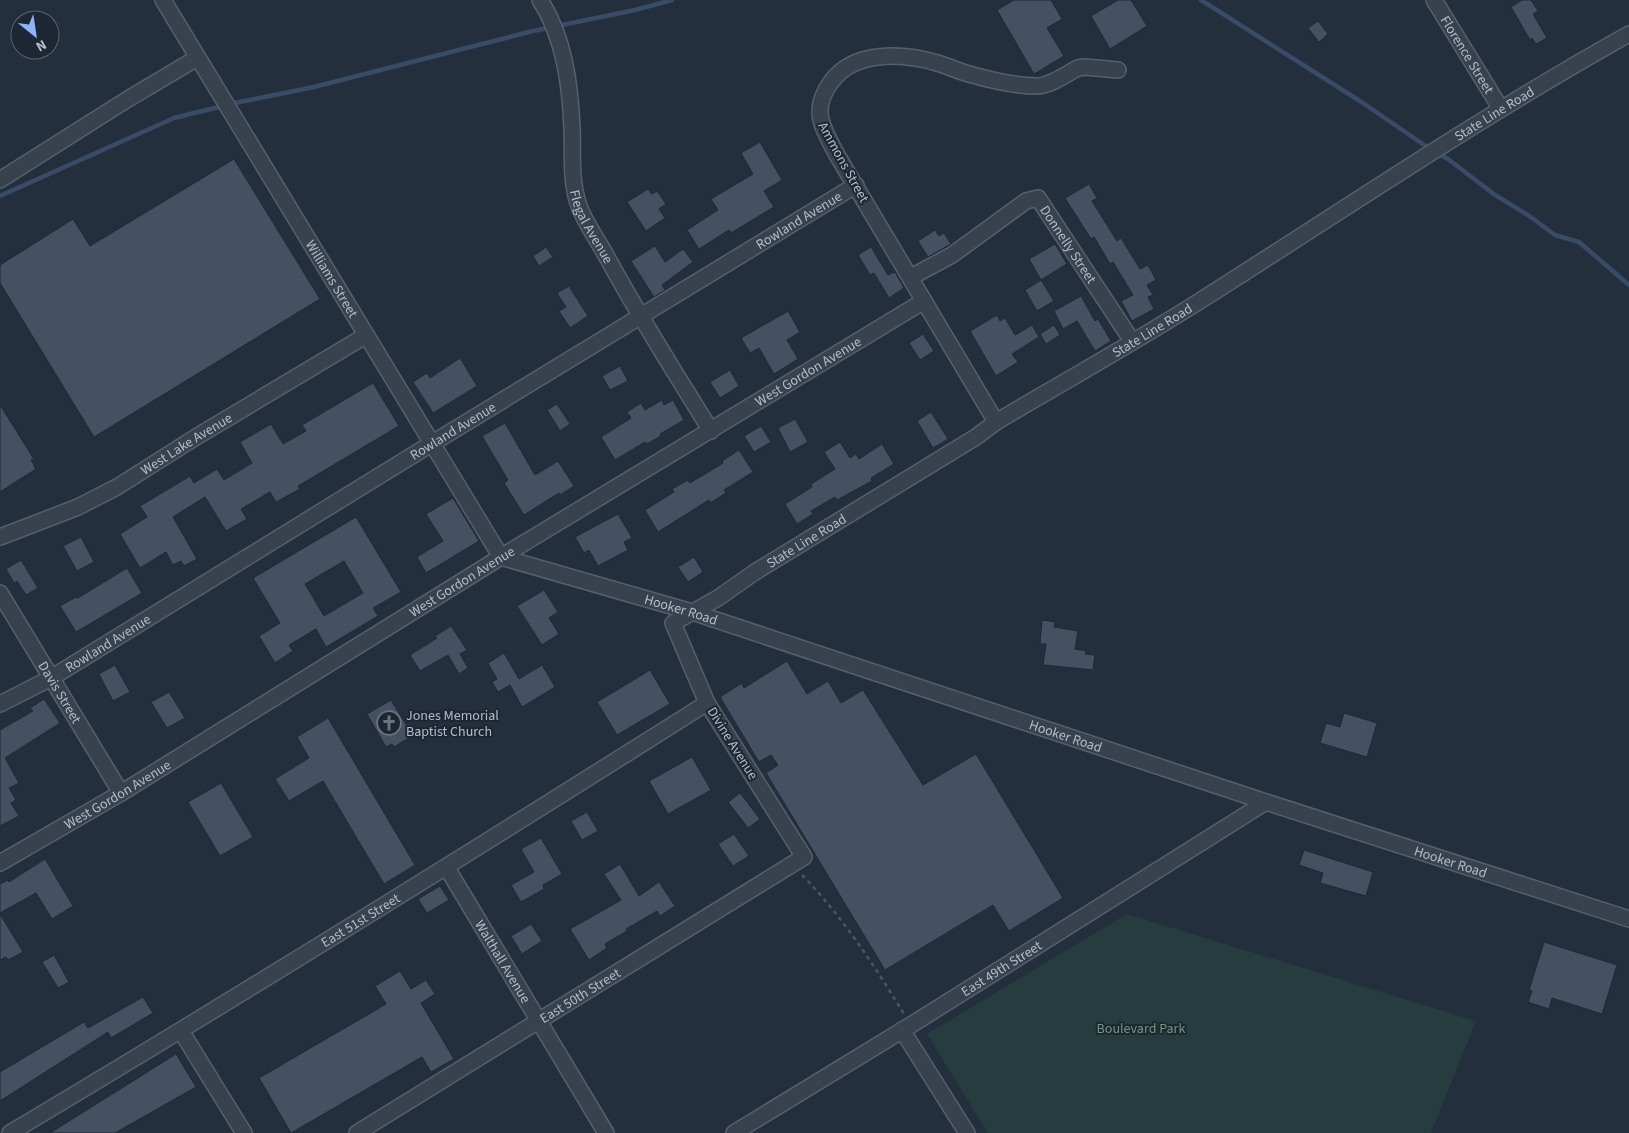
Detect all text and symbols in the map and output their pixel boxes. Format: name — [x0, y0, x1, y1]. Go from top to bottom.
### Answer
north arrow — [10, 10, 60, 60]
street label: Florence Street — [1435, 12, 1498, 98]
text: N — [32, 34, 50, 56]
street label: State Line Road — [1451, 82, 1538, 147]
street label: Ammons Street — [813, 118, 874, 207]
street label: Rowland Avenue — [752, 187, 846, 255]
street label: Flegal Avenue — [564, 188, 618, 268]
street label: Donnelly Street — [1035, 202, 1101, 288]
street label: Williams Street — [300, 237, 363, 322]
street label: State Line Road — [1109, 299, 1197, 363]
street label: West Gordon Avenue — [752, 332, 866, 412]
street label: Rowland Avenue — [406, 398, 500, 466]
street label: West Lake Avenue — [137, 409, 236, 481]
street label: State Line Road — [763, 509, 851, 574]
street label: West Gordon Avenue — [406, 542, 519, 623]
street label: Hooker Road — [642, 590, 720, 631]
street label: Rowland Avenue — [62, 610, 155, 678]
street label: Davis Street — [33, 658, 86, 728]
street label: Divine Avenue — [702, 703, 763, 784]
place label: Jones Memorial Baptist Church — [406, 706, 499, 742]
church icon: Jones Memorial Baptist Church — [376, 710, 402, 736]
street label: Hooker Road — [1026, 715, 1105, 758]
street label: West Gordon Avenue — [61, 755, 175, 835]
street label: Hooker Road — [1411, 841, 1490, 884]
street label: East 51st Street — [317, 889, 405, 953]
street label: Walthall Avenue — [469, 917, 535, 1007]
street label: East 49th Street — [958, 936, 1046, 1002]
street label: East 50th Street — [536, 963, 625, 1029]
park label: Boulevard Park — [1097, 1019, 1185, 1039]

